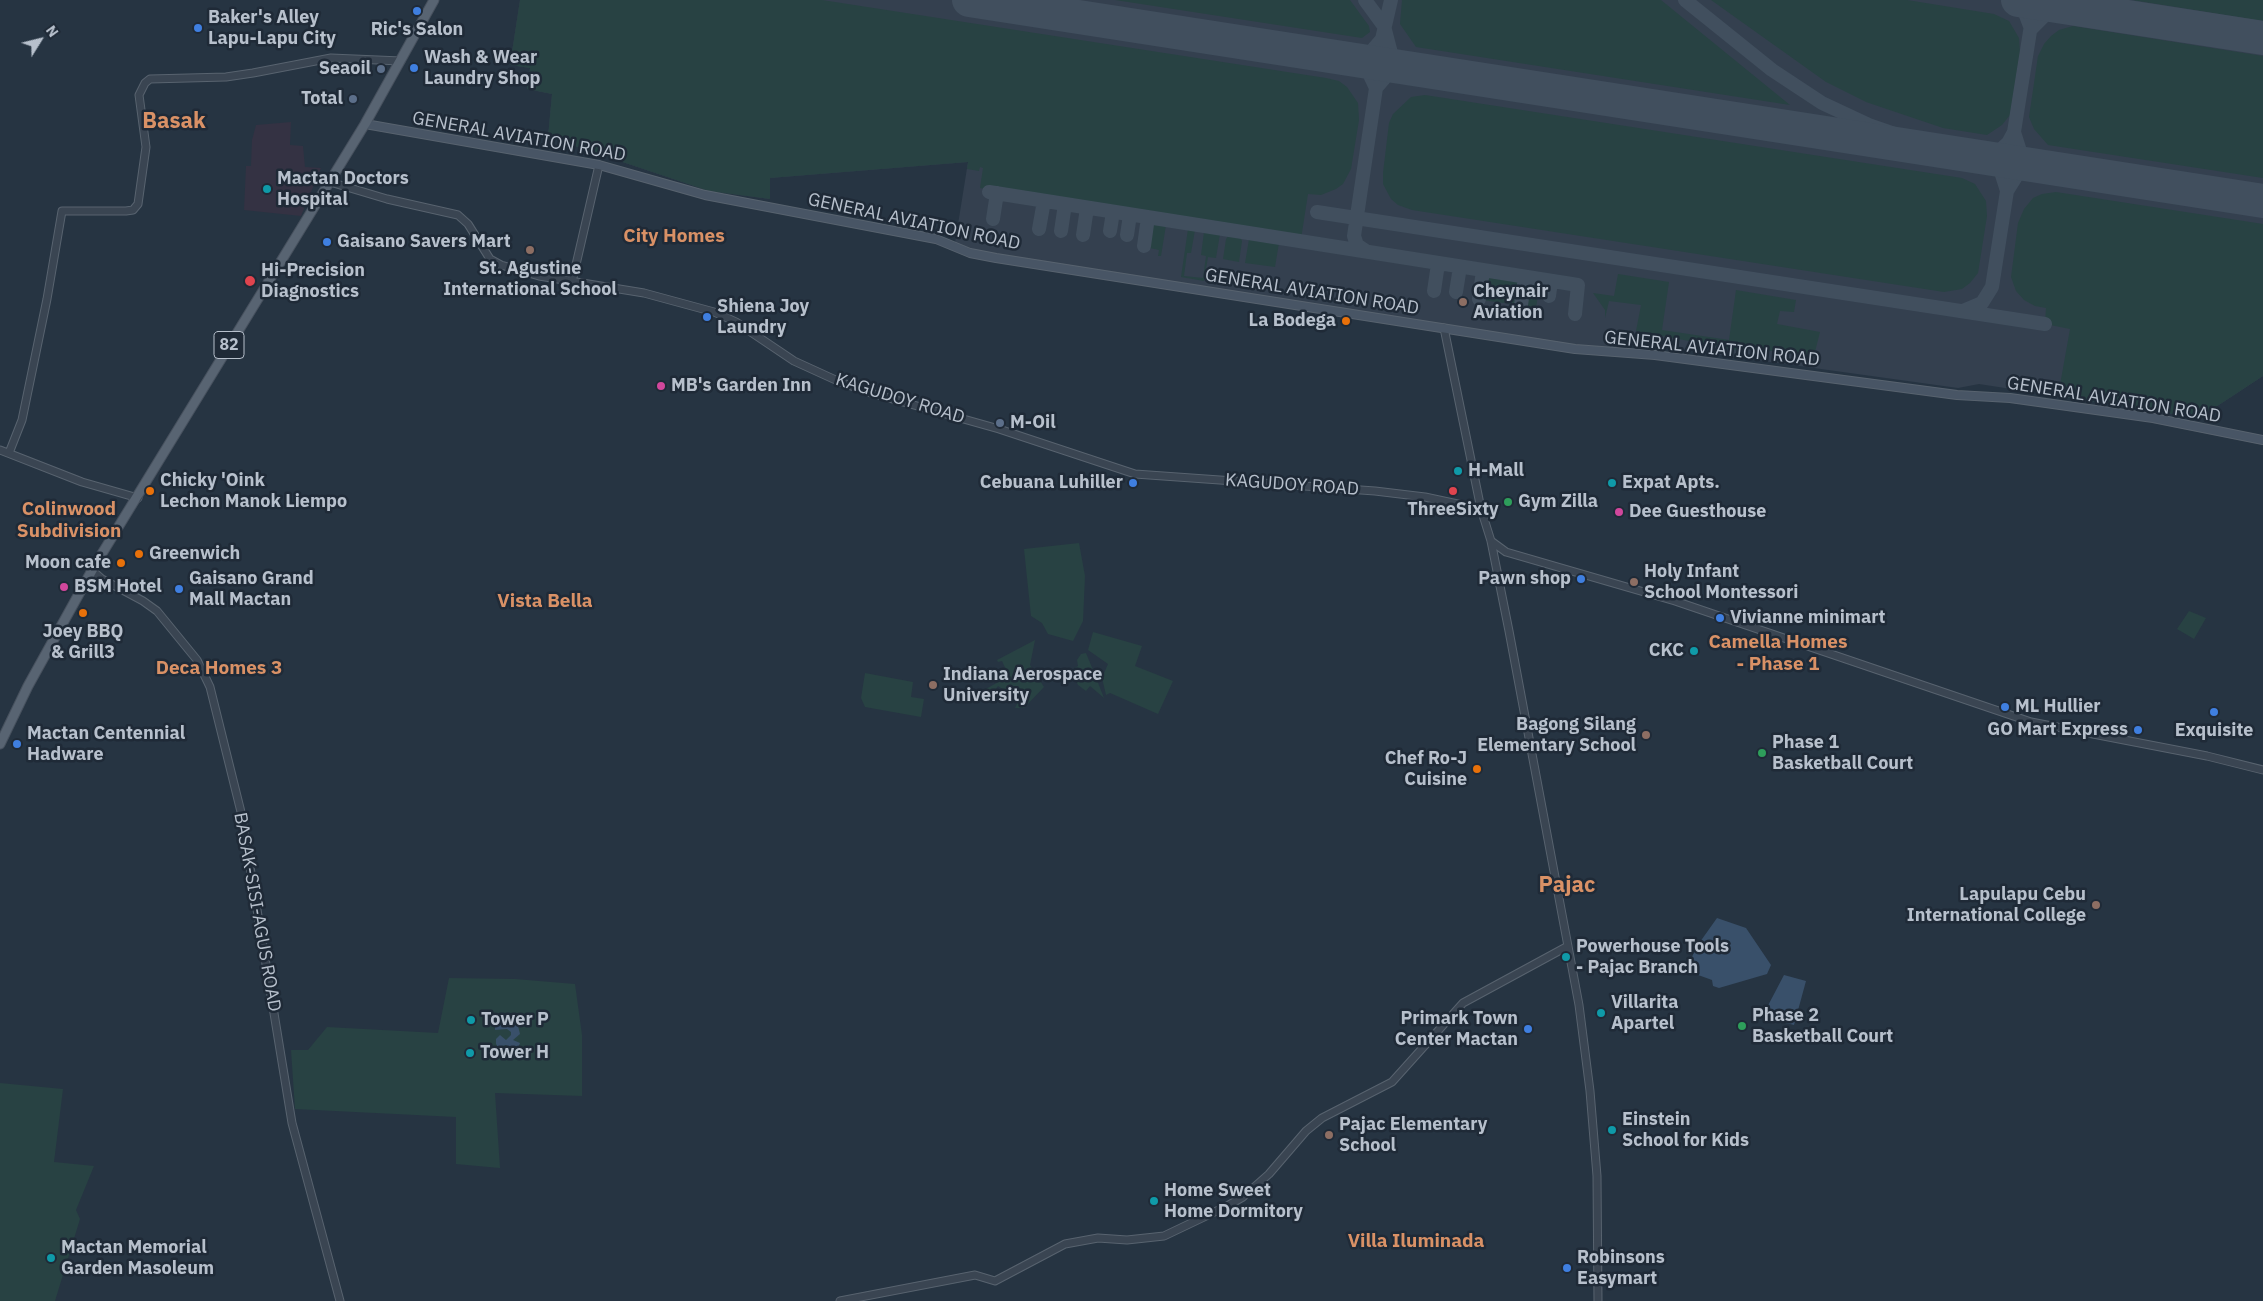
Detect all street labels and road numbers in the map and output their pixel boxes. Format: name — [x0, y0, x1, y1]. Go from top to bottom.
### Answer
street label: GENERAL AVIATION ROAD — [411, 108, 627, 166]
street label: GENERAL AVIATION ROAD — [806, 189, 1022, 255]
street label: GENERAL AVIATION ROAD — [1203, 264, 1421, 320]
street label: GENERAL AVIATION ROAD — [1603, 327, 1821, 371]
road number: 82 — [214, 332, 244, 358]
street label: KAGUDOY ROAD — [833, 369, 967, 429]
street label: GENERAL AVIATION ROAD — [2005, 372, 2223, 428]
street label: KAGUDOY ROAD — [1224, 470, 1360, 500]
street label: BASAK-SISI-AGUS ROAD — [229, 811, 285, 1013]

